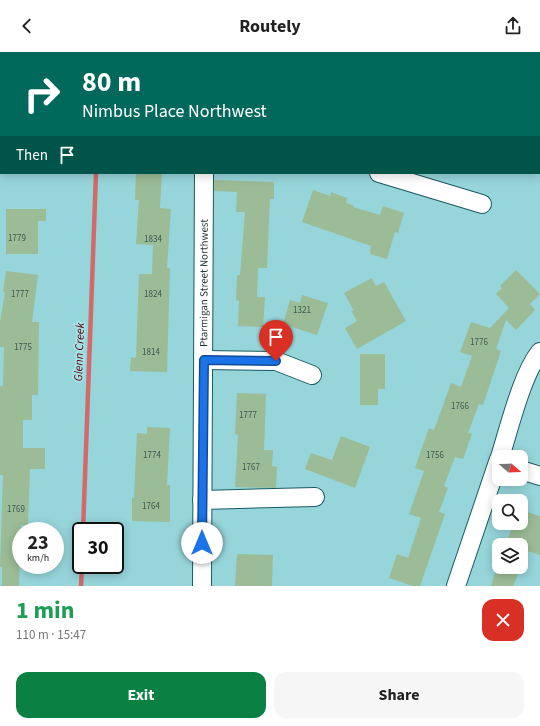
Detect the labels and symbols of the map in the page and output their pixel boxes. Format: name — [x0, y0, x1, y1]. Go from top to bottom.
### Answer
street label: Ptarmigan Street Northwest — [196, 219, 212, 347]
house number: 1779 — [8, 232, 26, 245]
house number: 1834 — [144, 233, 162, 246]
house number: 1777 — [11, 288, 29, 301]
house number: 1824 — [144, 288, 162, 301]
house number: 1321 — [293, 304, 311, 317]
pin — [259, 320, 293, 361]
water label: Glenn Creek — [70, 322, 89, 382]
house number: 1776 — [470, 336, 488, 349]
house number: 1775 — [14, 341, 32, 354]
house number: 1814 — [142, 346, 160, 359]
house number: 1766 — [451, 400, 469, 413]
house number: 1777 — [239, 409, 257, 422]
house number: 1774 — [143, 449, 161, 462]
house number: 1756 — [426, 449, 444, 462]
north arrow — [492, 450, 528, 486]
house number: 1767 — [242, 461, 260, 474]
house number: 1764 — [142, 500, 160, 513]
house number: 1769 — [7, 503, 25, 516]
speed limit sign: 30 — [72, 522, 124, 574]
position arrow — [181, 522, 223, 564]

